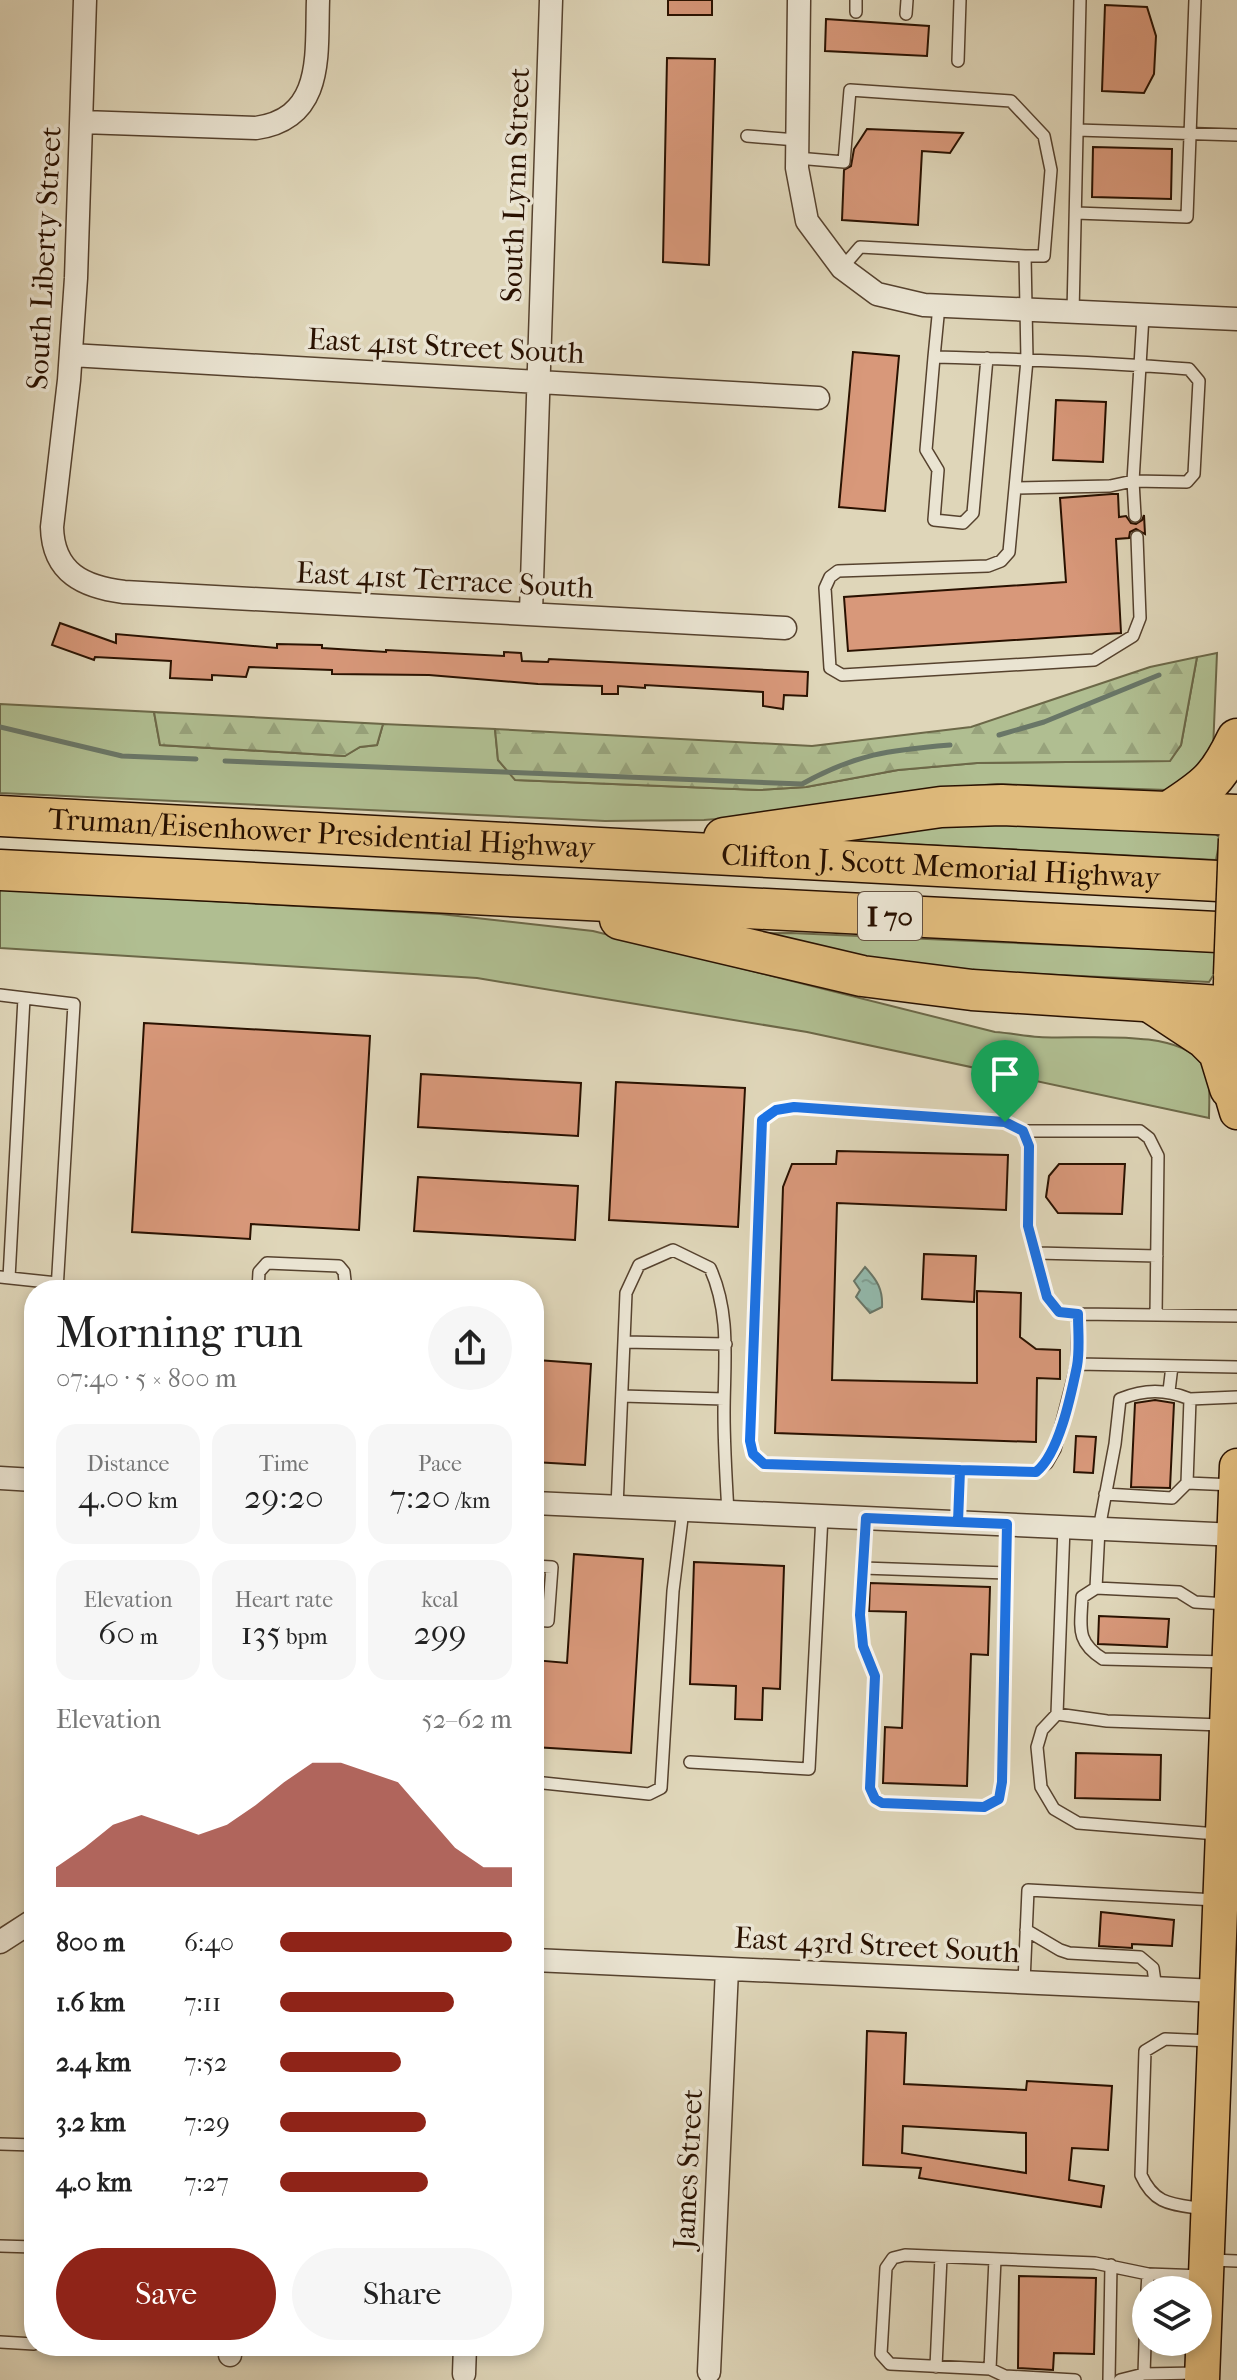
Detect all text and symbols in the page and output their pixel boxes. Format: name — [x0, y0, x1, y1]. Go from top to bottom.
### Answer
street label: South Lynn Street — [494, 67, 537, 303]
street label: South Liberty Street — [20, 125, 69, 391]
street label: East 41st Street South — [306, 322, 586, 371]
street label: East 41st Terrace South — [295, 555, 595, 606]
street label: Truman/Eisenhower Presidential Highway — [47, 802, 597, 866]
street label: Clifton J. Scott Memorial Highway — [720, 838, 1162, 896]
road number: I 70 — [858, 892, 922, 940]
pin — [971, 1040, 1039, 1122]
icon: arrive — [983, 1052, 1027, 1096]
button: share — [428, 1306, 512, 1390]
text: Morning run — [56, 1307, 303, 1358]
text: 07:40 · 5 × 800 m — [56, 1363, 237, 1394]
text: Distance — [87, 1451, 169, 1477]
text: Time — [259, 1451, 309, 1477]
text: Pace — [418, 1451, 462, 1477]
text: 4.00 — [78, 1477, 143, 1517]
text: 29:20 — [244, 1477, 324, 1517]
text: 7:20 — [390, 1477, 451, 1517]
text: km — [143, 1488, 178, 1514]
text: /km — [451, 1488, 490, 1514]
text: Elevation — [84, 1587, 172, 1613]
text: Heart rate — [235, 1587, 333, 1613]
text: kcal — [421, 1587, 459, 1613]
text: 60 — [98, 1613, 135, 1653]
text: 135 — [240, 1613, 281, 1653]
text: 299 — [413, 1613, 467, 1653]
text: m — [135, 1624, 158, 1650]
text: bpm — [281, 1624, 328, 1650]
text: Elevation — [56, 1704, 161, 1735]
text: 52–62 m — [421, 1704, 512, 1735]
street label: East 43rd Street South — [733, 1921, 1021, 1970]
text: 800 m — [56, 1927, 125, 1958]
text: 6:40 — [184, 1927, 234, 1958]
text: 1.6 km — [56, 1987, 125, 2018]
text: 7:11 — [184, 1987, 221, 2018]
text: 2.4 km — [56, 2047, 131, 2078]
text: 7:52 — [184, 2047, 227, 2078]
street label: James Street — [667, 2088, 710, 2252]
text: 3.2 km — [56, 2107, 126, 2138]
text: 7:29 — [184, 2107, 230, 2138]
text: 4.0 km — [56, 2167, 132, 2198]
text: 7:27 — [184, 2167, 229, 2198]
button: Save — [56, 2248, 276, 2340]
button: Share — [292, 2248, 512, 2340]
map controls — [1132, 2276, 1212, 2356]
button: layers — [1132, 2276, 1212, 2356]

